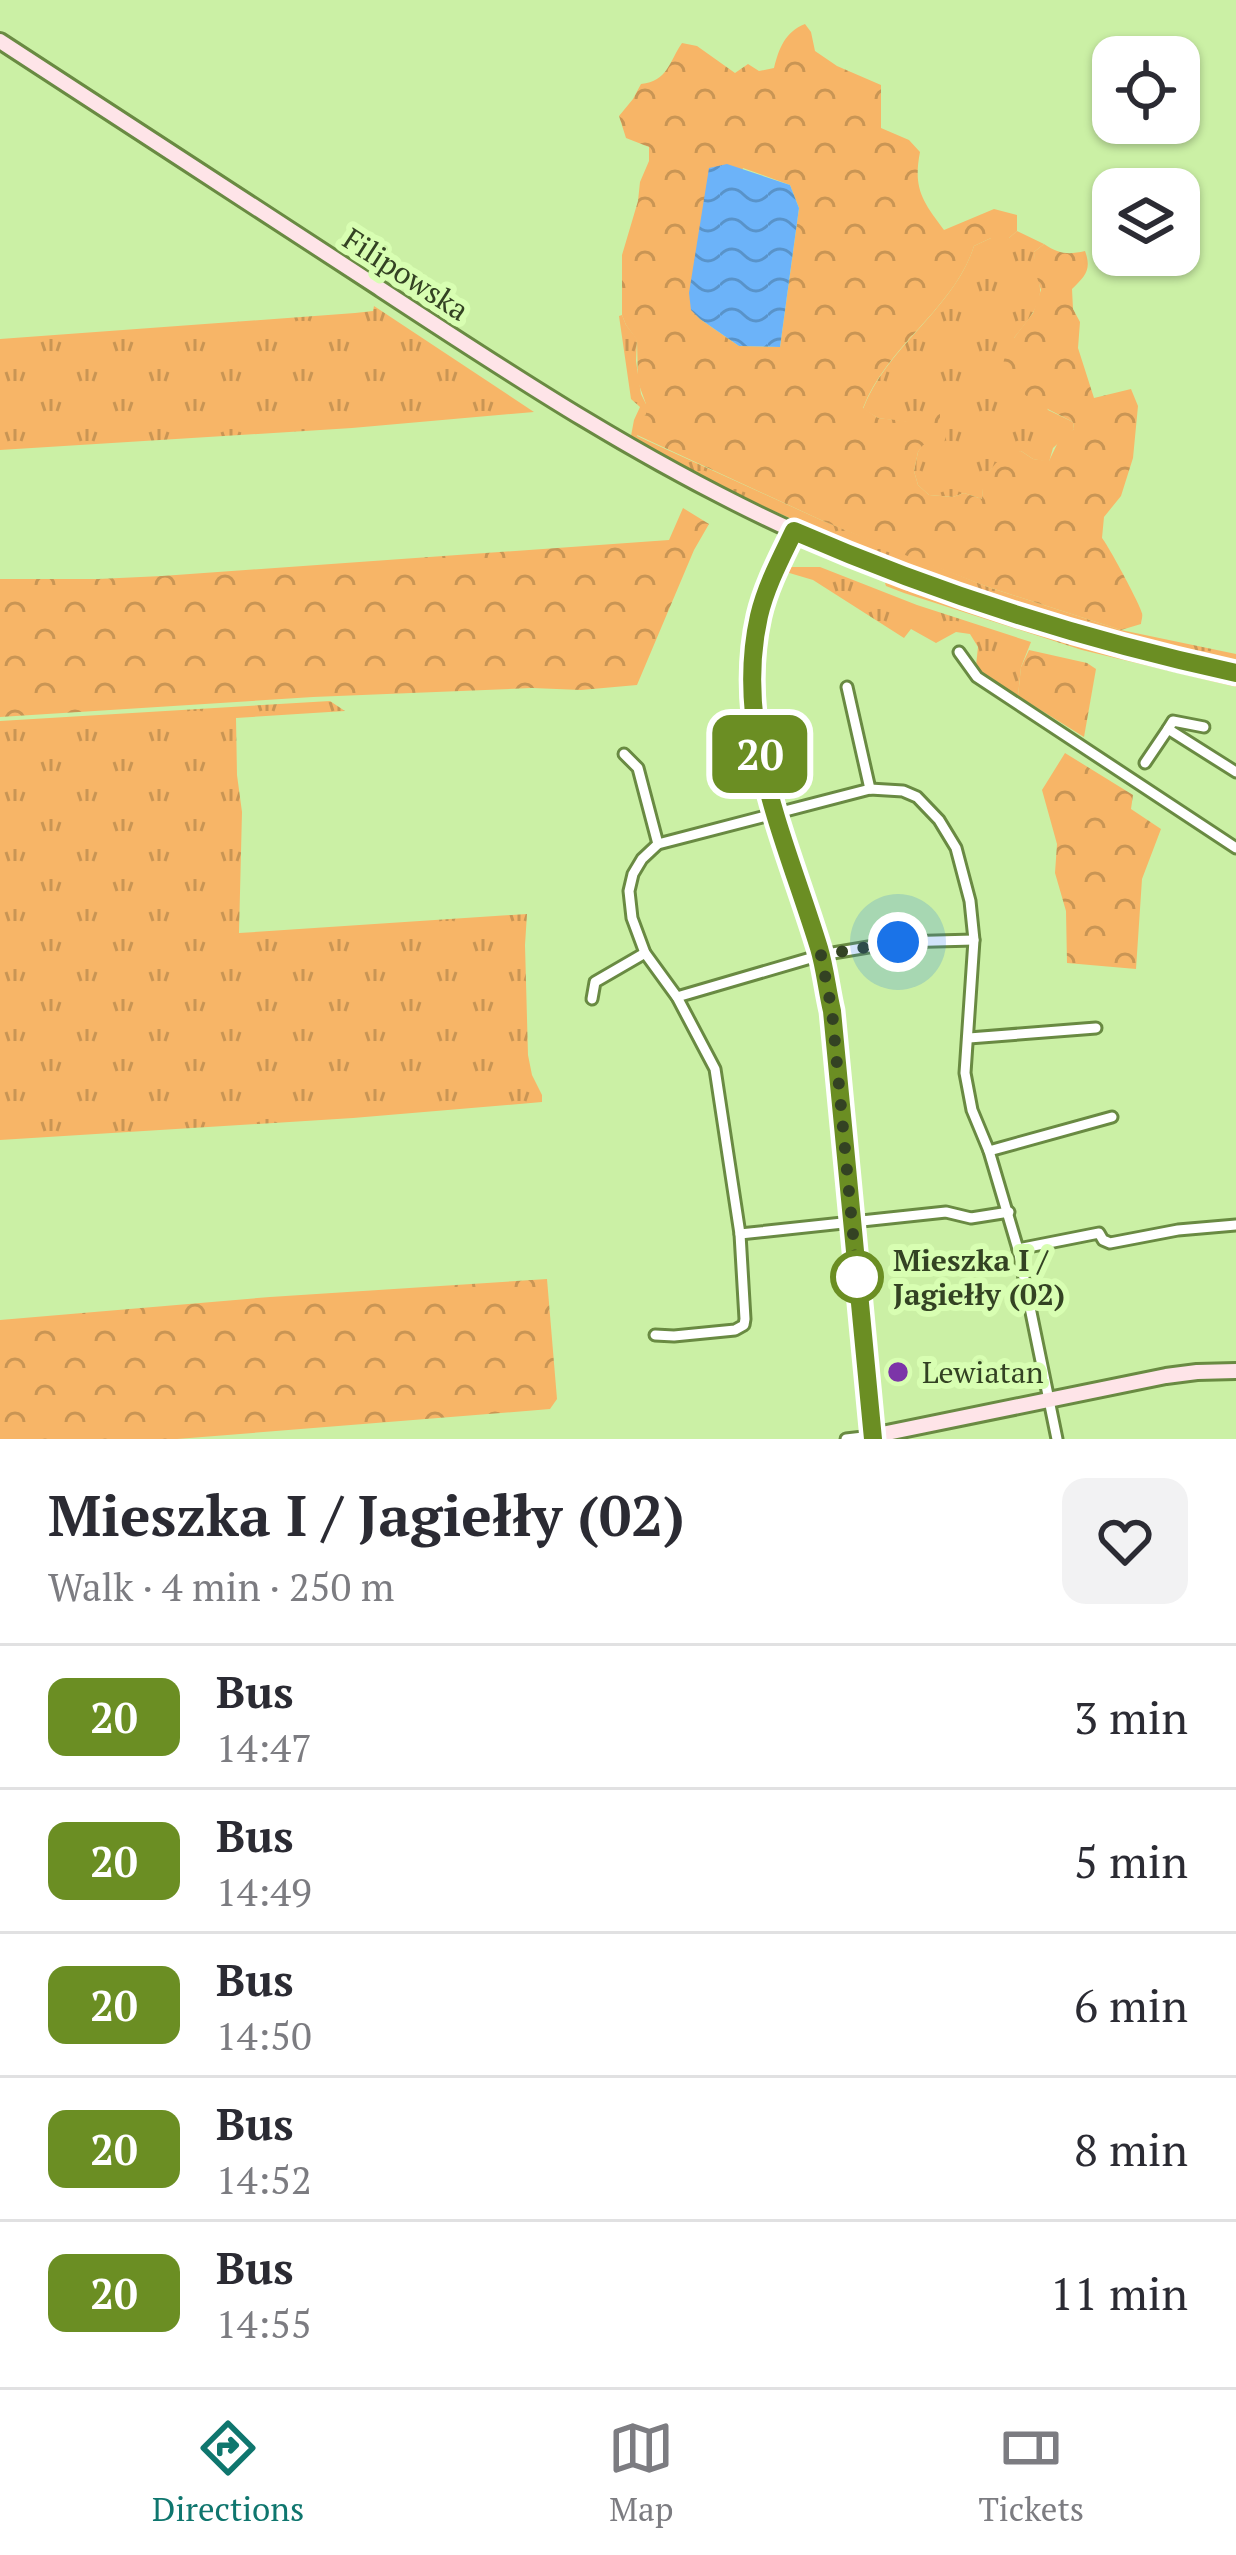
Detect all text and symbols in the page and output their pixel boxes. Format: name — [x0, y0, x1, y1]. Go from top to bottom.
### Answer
map controls — [1092, 36, 1200, 276]
button: locate — [1092, 36, 1200, 144]
button: layers — [1092, 168, 1200, 276]
street label: Filipowska — [336, 219, 476, 329]
line badge: 20 — [706, 715, 814, 793]
text: 20 — [736, 726, 784, 782]
your location — [868, 912, 928, 972]
place label: Mieszka I / Jagiełły (02) — [893, 1240, 1065, 1314]
marker: Mieszka I / Jagiełły (02) — [832, 1252, 882, 1302]
place label: Lewiatan — [922, 1352, 1044, 1392]
marker: Lewiatan — [885, 1359, 911, 1385]
text: Mieszka I / Jagiełły (02) — [48, 1477, 685, 1552]
button: heart — [1062, 1478, 1188, 1604]
text: Walk · 4 min · 250 m — [48, 1560, 394, 1612]
text: Bus — [216, 1661, 294, 1721]
text: 3 min — [1074, 1687, 1188, 1747]
text: 20 — [90, 1689, 138, 1745]
text: 14:47 — [216, 1721, 312, 1773]
text: Bus — [216, 1805, 294, 1865]
text: 5 min — [1074, 1831, 1188, 1891]
text: 20 — [90, 1833, 138, 1889]
text: 14:49 — [216, 1865, 312, 1917]
text: Bus — [216, 1949, 294, 2009]
text: 6 min — [1074, 1975, 1188, 2035]
text: 20 — [90, 1977, 138, 2033]
text: 14:50 — [216, 2009, 312, 2061]
text: Bus — [216, 2093, 294, 2153]
text: 8 min — [1074, 2119, 1188, 2179]
text: 20 — [90, 2121, 138, 2177]
text: 14:52 — [216, 2153, 312, 2205]
text: Bus — [216, 2237, 294, 2297]
text: 11 min — [1050, 2263, 1188, 2323]
text: 20 — [90, 2265, 138, 2321]
text: 14:55 — [216, 2297, 312, 2349]
tab: Directions — [152, 2415, 304, 2530]
tab: Map — [608, 2415, 674, 2530]
tab: Tickets — [978, 2415, 1084, 2530]

